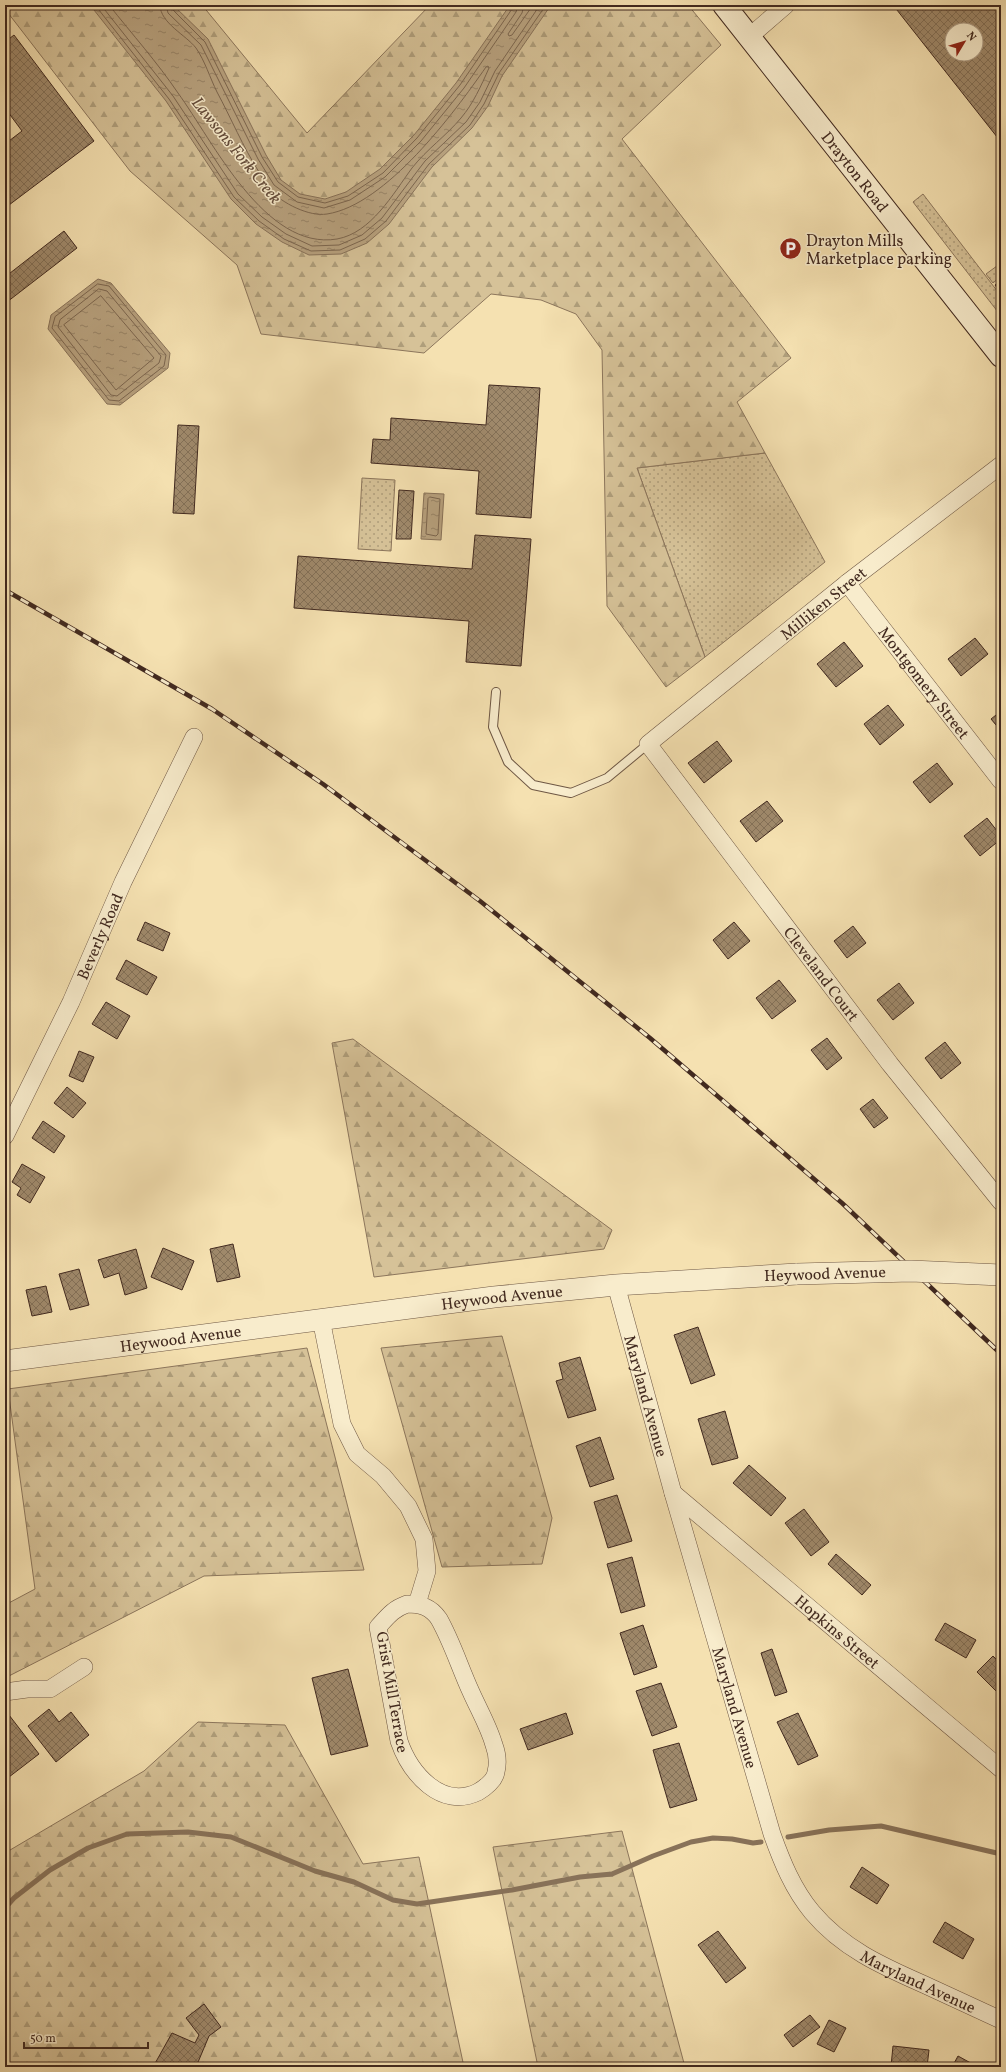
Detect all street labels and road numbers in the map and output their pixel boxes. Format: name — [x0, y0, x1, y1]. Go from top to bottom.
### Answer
street label: Drayton Road — [815, 128, 893, 218]
street label: Milliken Street — [777, 563, 872, 646]
street label: Montgomery Street — [872, 623, 974, 745]
street label: Beverly Road — [73, 890, 130, 984]
street label: Cleveland Court — [777, 923, 863, 1027]
street label: Heywood Avenue — [764, 1262, 886, 1288]
street label: Heywood Avenue — [440, 1281, 564, 1317]
street label: Heywood Avenue — [119, 1321, 243, 1359]
street label: Maryland Avenue — [617, 1333, 672, 1460]
street label: Hopkins Street — [789, 1591, 884, 1675]
street label: Grist Mill Terrace — [370, 1630, 413, 1755]
street label: Maryland Avenue — [705, 1645, 761, 1771]
street label: Maryland Avenue — [856, 1946, 979, 2020]

